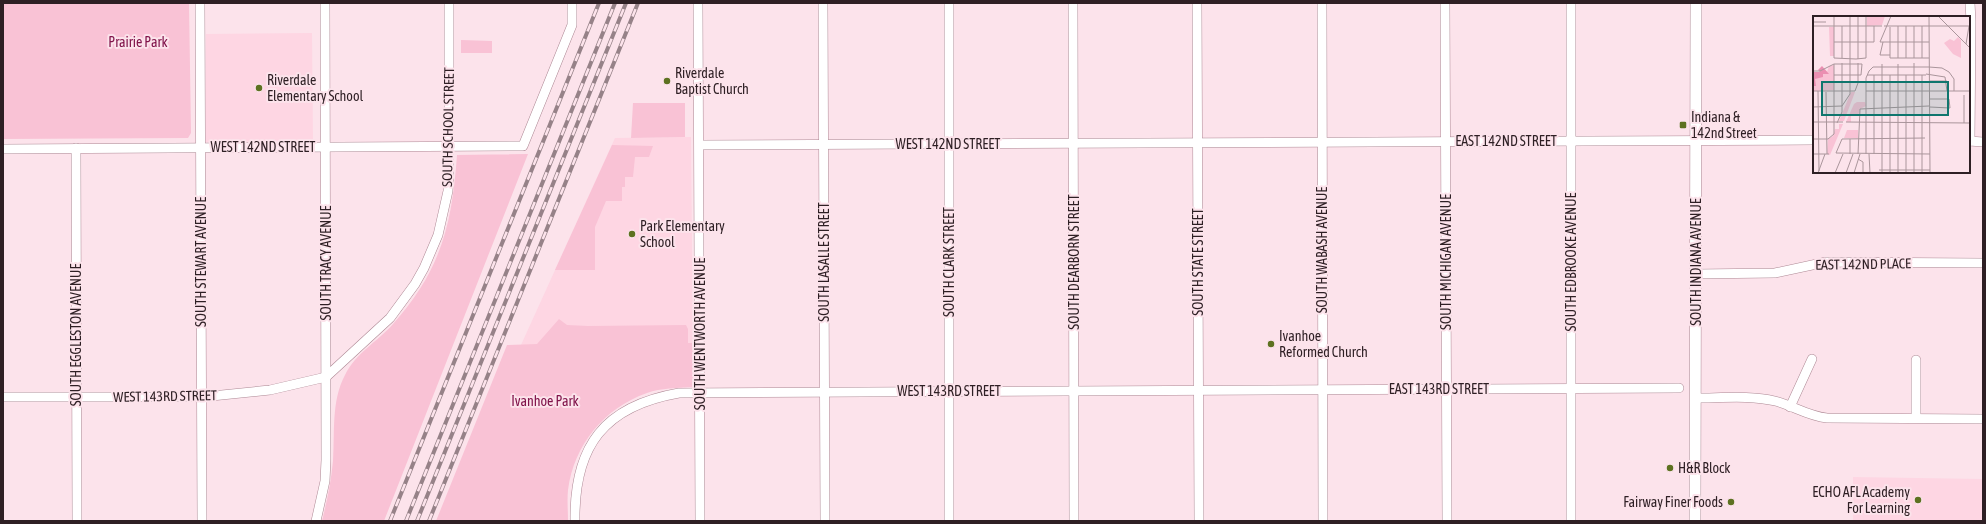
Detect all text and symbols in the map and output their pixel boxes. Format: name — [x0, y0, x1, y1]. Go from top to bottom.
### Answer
inset map — [1813, 16, 1970, 173]
park label: Prairie Park — [108, 34, 168, 50]
place label: Riverdale Baptist Church — [675, 65, 749, 97]
street label: SOUTH SCHOOL STREET — [439, 67, 457, 187]
place label: Riverdale Elementary School — [267, 72, 363, 104]
marker: Riverdale Baptist Church — [662, 76, 672, 86]
marker: Riverdale Elementary School — [254, 83, 264, 93]
place label: Indiana & 142nd Street — [1691, 109, 1757, 141]
marker: Indiana & 142nd Street — [1678, 120, 1688, 130]
street label: EAST 142ND STREET — [1455, 133, 1557, 149]
street label: WEST 142ND STREET — [896, 136, 1000, 152]
street label: WEST 142ND STREET — [211, 139, 315, 155]
street label: SOUTH WABASH AVENUE — [1314, 187, 1330, 313]
street label: SOUTH EDBROOKE AVENUE — [1563, 193, 1579, 331]
street label: SOUTH DEARBORN STREET — [1066, 194, 1082, 330]
street label: SOUTH MICHIGAN AVENUE — [1438, 194, 1454, 330]
street label: SOUTH STEWART AVENUE — [193, 197, 209, 327]
street label: SOUTH INDIANA AVENUE — [1688, 198, 1704, 326]
street label: SOUTH LASALLE STREET — [816, 202, 832, 322]
street label: SOUTH TRACY AVENUE — [318, 206, 334, 320]
street label: SOUTH CLARK STREET — [941, 207, 957, 317]
street label: SOUTH STATE STREET — [1190, 208, 1206, 316]
place label: Park Elementary School — [640, 218, 725, 250]
marker: Park Elementary School — [627, 229, 637, 239]
street label: EAST 142ND PLACE — [1815, 255, 1911, 273]
street label: SOUTH WENTWORTH AVENUE — [692, 258, 708, 410]
street label: SOUTH EGGLESTON AVENUE — [68, 264, 84, 406]
place label: Ivanhoe Reformed Church — [1279, 328, 1368, 360]
marker: Ivanhoe Reformed Church — [1266, 339, 1276, 349]
street label: EAST 143RD STREET — [1389, 381, 1489, 397]
street label: WEST 143RD STREET — [897, 383, 1001, 399]
street label: WEST 143RD STREET — [113, 387, 217, 405]
park label: Ivanhoe Park — [511, 393, 579, 409]
place label: H&R Block — [1678, 460, 1730, 476]
marker: H&R Block — [1665, 463, 1675, 473]
place label: ECHO AFL Academy For Learning — [1812, 484, 1910, 516]
place label: Fairway Finer Foods — [1623, 494, 1723, 510]
marker: ECHO AFL Academy For Learning — [1913, 495, 1923, 505]
marker: Fairway Finer Foods — [1726, 497, 1736, 507]

